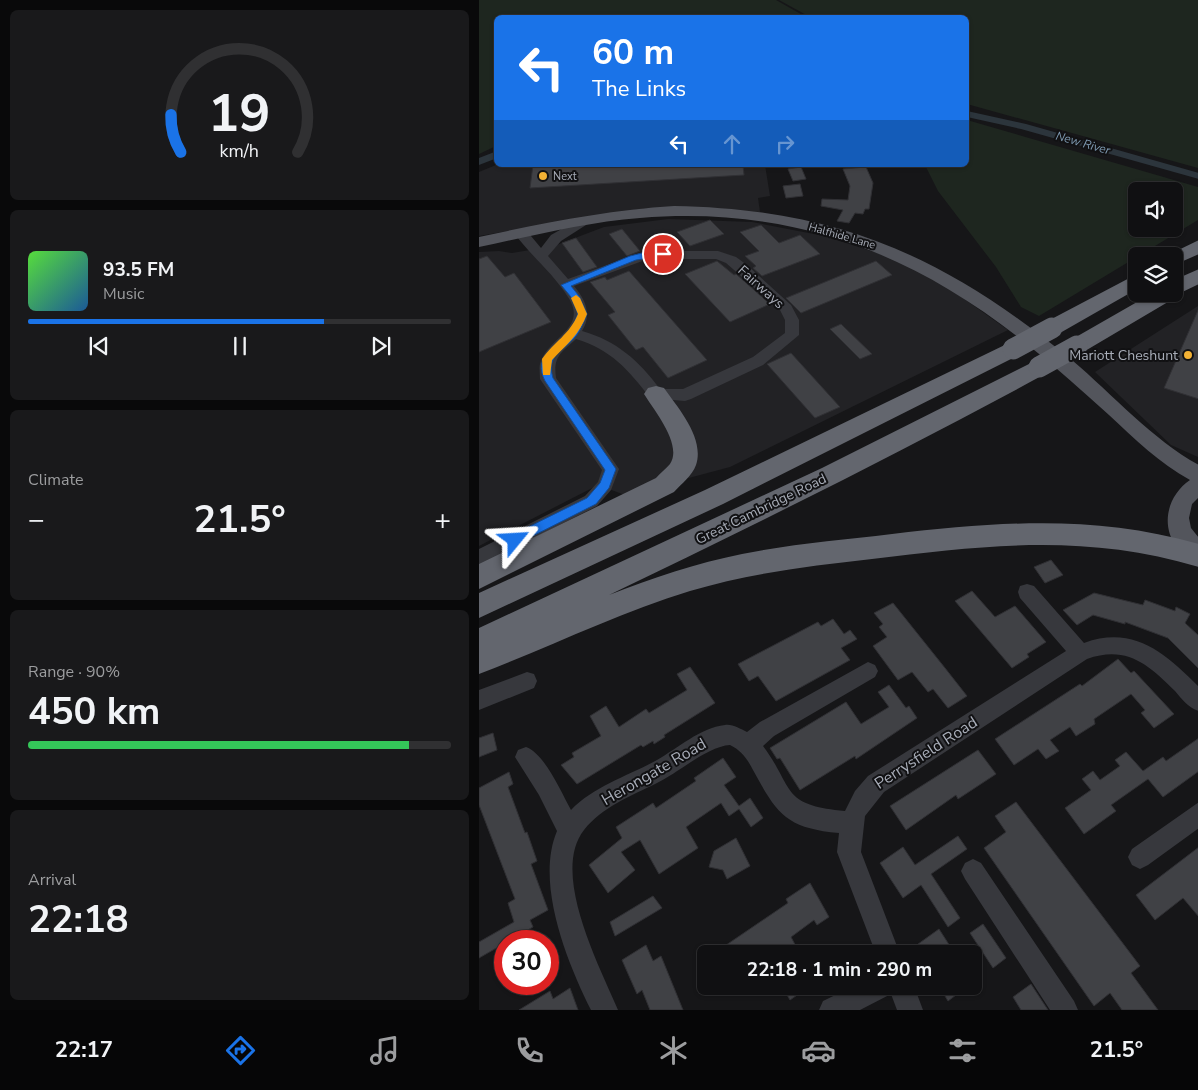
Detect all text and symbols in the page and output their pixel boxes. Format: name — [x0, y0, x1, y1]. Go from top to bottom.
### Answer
text: 60 m — [592, 29, 674, 76]
icon: left — [509, 35, 574, 100]
text: The Links — [592, 74, 686, 104]
text: 19 — [208, 78, 271, 149]
water label: New River — [1054, 128, 1113, 159]
icon: left — [665, 130, 693, 158]
icon: ahead — [718, 130, 746, 158]
icon: right — [771, 130, 799, 158]
text: km/h — [220, 139, 259, 163]
place label: Next — [553, 169, 577, 184]
marker: Next — [537, 170, 549, 182]
map controls — [1128, 182, 1183, 302]
button: sound — [1128, 182, 1183, 237]
street label: Halfhide Lane — [807, 219, 877, 253]
pin — [642, 233, 684, 275]
icon: arrive — [649, 240, 677, 268]
button: layers — [1128, 247, 1183, 302]
text: 93.5 FM — [103, 257, 174, 283]
street label: Fairways — [734, 261, 788, 313]
text: Music — [103, 283, 144, 305]
icon: previous — [85, 332, 113, 360]
icon: pause — [226, 332, 254, 360]
icon: next — [367, 332, 395, 360]
place label: Mariott Cheshunt — [1069, 346, 1178, 365]
marker: Mariott Cheshunt — [1182, 349, 1194, 361]
text: Climate — [28, 469, 83, 491]
street label: Great Cambridge Road — [692, 469, 830, 549]
text: 21.5° — [193, 494, 286, 545]
text: − — [28, 501, 45, 539]
text: + — [434, 501, 451, 539]
position arrow — [488, 513, 540, 565]
text: Range · 90% — [28, 661, 120, 683]
text: 450 km — [28, 686, 160, 737]
street label: Perrysfield Road — [870, 711, 982, 795]
street label: Herongate Road — [598, 733, 710, 811]
text: Arrival — [28, 869, 76, 891]
text: 22:18 — [28, 894, 129, 945]
speed limit sign: 30 — [494, 930, 559, 995]
text: 22:18 · 1 min · 290 m — [747, 957, 932, 983]
icon: directions — [223, 1033, 258, 1068]
icon: music — [367, 1033, 402, 1068]
icon: phone — [512, 1033, 547, 1068]
icon: climate — [656, 1033, 691, 1068]
icon: car — [801, 1033, 836, 1068]
icon: filters — [945, 1033, 980, 1068]
text: 22:17 — [55, 1035, 113, 1065]
text: 21.5° — [1090, 1035, 1143, 1065]

